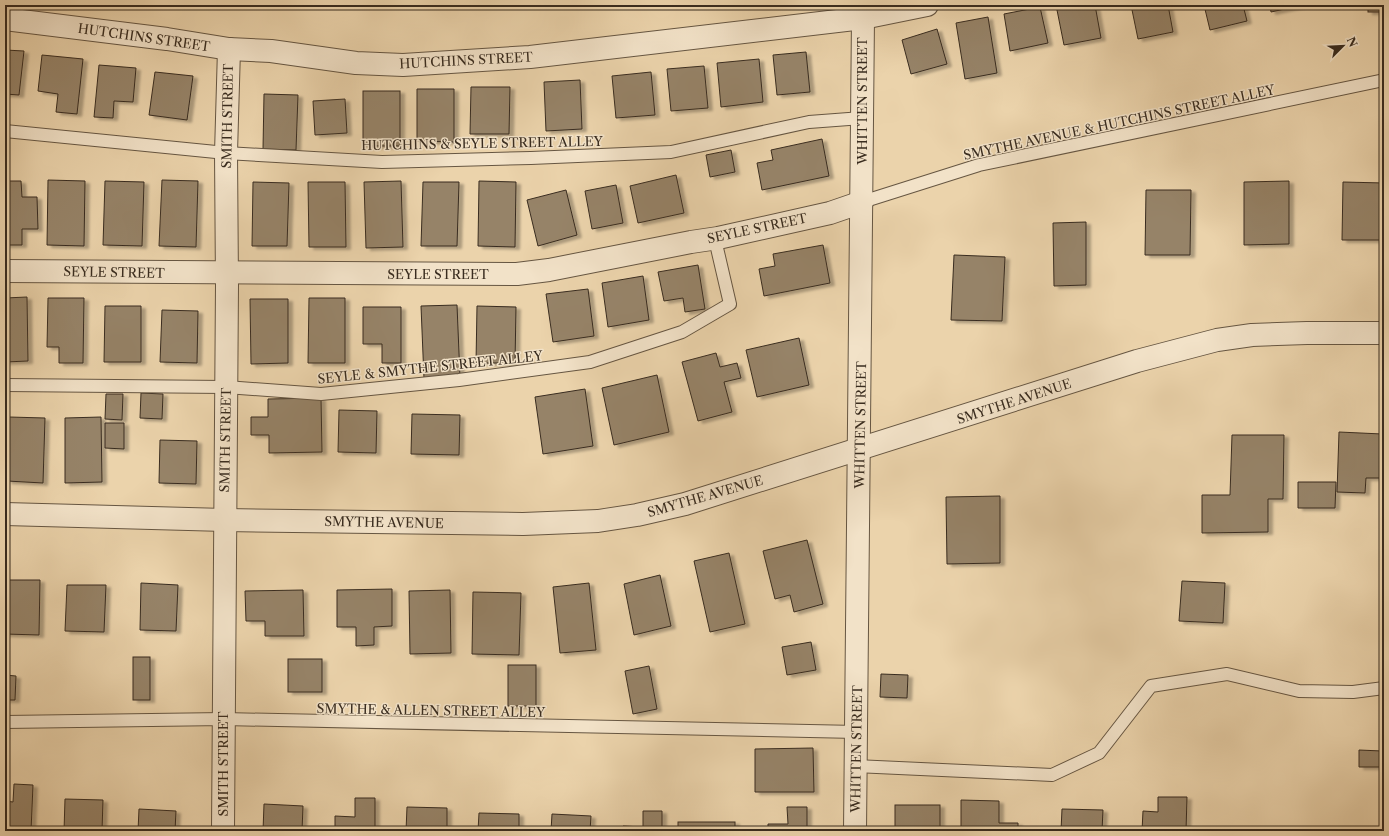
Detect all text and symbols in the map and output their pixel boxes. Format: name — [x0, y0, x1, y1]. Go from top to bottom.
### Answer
street label: HUTCHINS STREET — [77, 20, 212, 54]
north arrow — [1323, 26, 1363, 66]
text: N — [1344, 35, 1361, 50]
street label: WHITTEN STREET — [854, 37, 870, 166]
street label: HUTCHINS STREET — [399, 49, 533, 71]
street label: SMITH STREET — [218, 63, 236, 169]
street label: SMYTHE AVENUE & HUTCHINS STREET ALLEY — [962, 81, 1277, 163]
street label: HUTCHINS & SEYLE STREET ALLEY — [361, 133, 604, 153]
street label: SEYLE STREET — [706, 210, 809, 246]
street label: SEYLE STREET — [63, 263, 165, 281]
street label: SEYLE STREET — [387, 266, 489, 282]
street label: SEYLE & SMYTHE STREET ALLEY — [317, 347, 544, 387]
street label: WHITTEN STREET — [851, 361, 869, 490]
street label: SMYTHE AVENUE — [955, 375, 1073, 427]
street label: SMITH STREET — [216, 387, 234, 493]
street label: SMYTHE AVENUE — [645, 472, 765, 520]
street label: SMYTHE AVENUE — [324, 513, 444, 531]
street label: WHITTEN STREET — [847, 685, 865, 814]
street label: SMYTHE & ALLEN STREET ALLEY — [317, 700, 546, 720]
street label: SMITH STREET — [215, 711, 231, 816]

